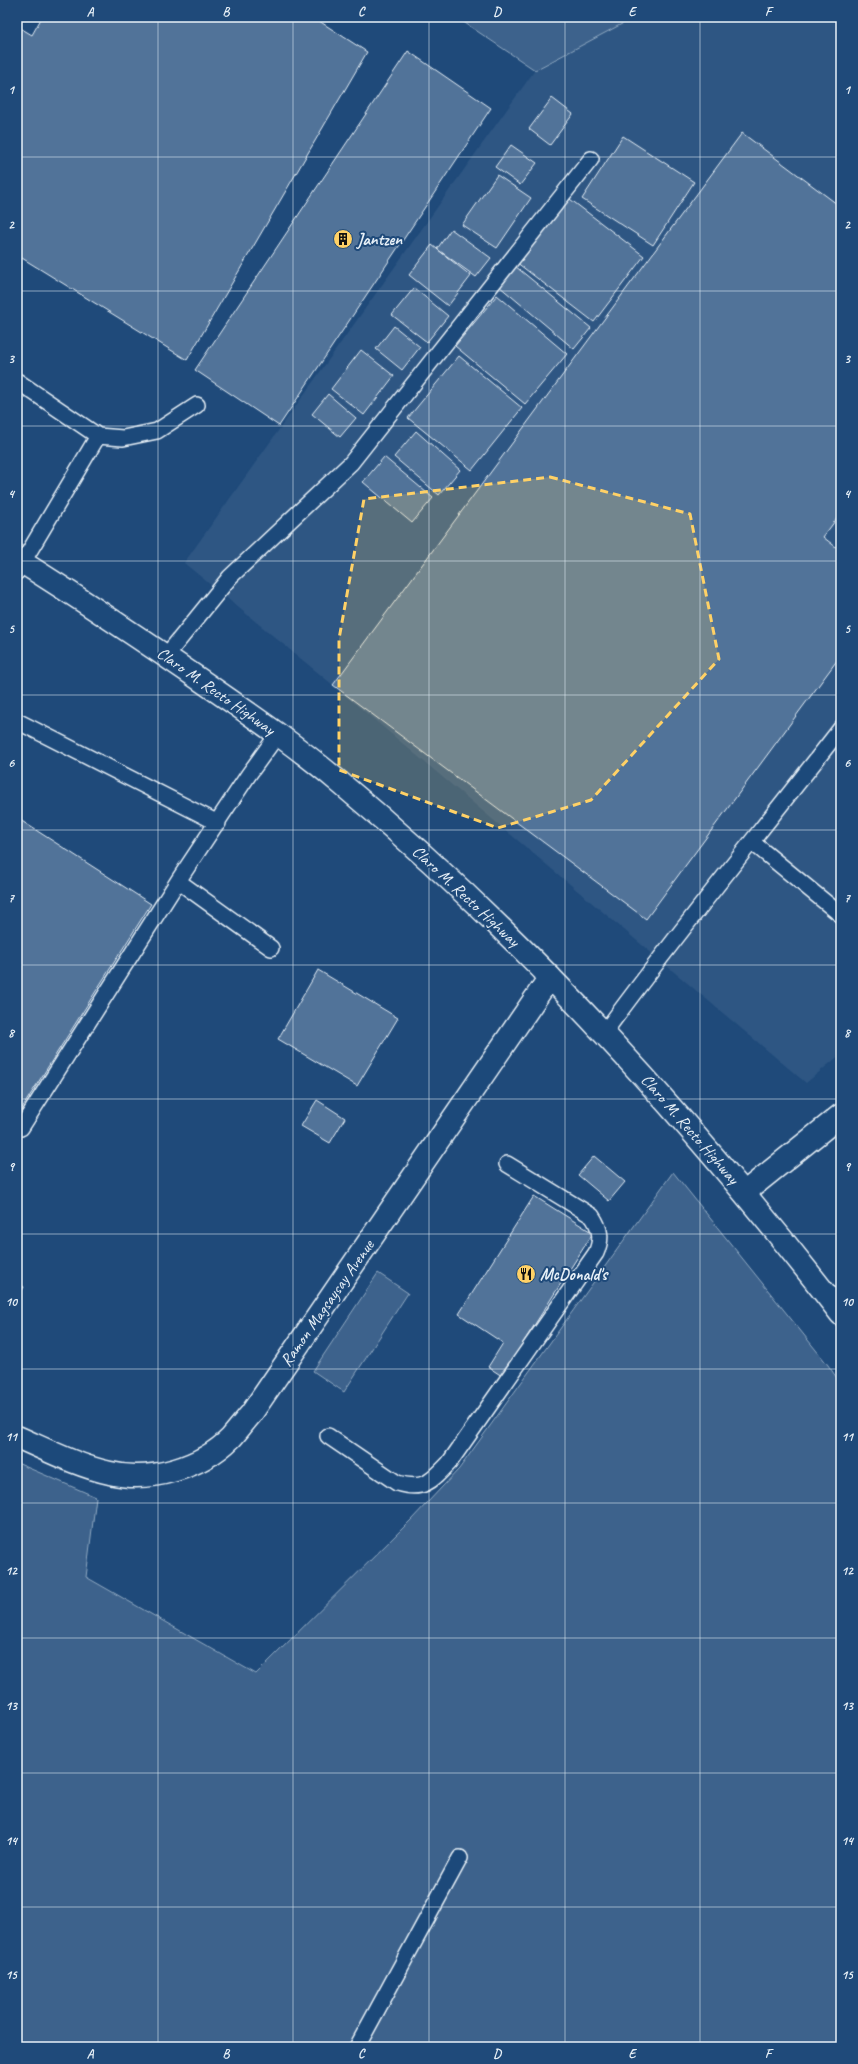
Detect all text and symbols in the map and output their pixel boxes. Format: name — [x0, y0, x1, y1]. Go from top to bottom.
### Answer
text: A — [87, 4, 95, 20]
text: B — [223, 4, 231, 20]
text: C — [358, 4, 366, 20]
text: D — [493, 4, 502, 20]
text: E — [629, 4, 638, 20]
text: F — [765, 4, 774, 20]
text: 1 — [8, 82, 16, 98]
text: 1 — [844, 82, 852, 98]
text: 2 — [8, 217, 15, 233]
text: 2 — [844, 217, 851, 233]
building icon: Jantzen — [332, 228, 354, 250]
place label: Jantzen — [356, 229, 403, 250]
text: 3 — [8, 351, 15, 367]
text: 3 — [844, 351, 851, 367]
text: 4 — [8, 486, 16, 502]
text: 4 — [844, 486, 852, 502]
text: 5 — [8, 621, 15, 637]
text: 5 — [844, 621, 851, 637]
street label: Claro M. Recto Highway — [153, 642, 280, 740]
text: 6 — [8, 755, 15, 771]
text: 6 — [844, 755, 851, 771]
street label: Claro M. Recto Highway — [408, 841, 525, 952]
text: 7 — [8, 890, 15, 906]
text: 7 — [844, 890, 851, 906]
text: 8 — [8, 1025, 16, 1041]
text: 8 — [844, 1025, 852, 1041]
street label: Claro M. Recto Highway — [636, 1070, 744, 1189]
text: 9 — [8, 1159, 15, 1175]
text: 9 — [844, 1159, 851, 1175]
street label: Ramon Magsaysay Avenue — [275, 1234, 379, 1370]
restaurant icon: McDonald's — [515, 1263, 537, 1285]
place label: McDonald's — [540, 1264, 609, 1285]
text: 10 — [5, 1294, 18, 1310]
text: 10 — [841, 1294, 854, 1310]
text: 11 — [5, 1429, 19, 1445]
text: 11 — [841, 1429, 855, 1445]
text: 12 — [5, 1563, 18, 1579]
text: 12 — [841, 1563, 854, 1579]
text: 13 — [5, 1698, 18, 1714]
text: 13 — [841, 1698, 854, 1714]
text: 14 — [5, 1833, 19, 1849]
text: 14 — [841, 1833, 855, 1849]
text: 15 — [5, 1967, 18, 1983]
text: 15 — [841, 1967, 854, 1983]
text: A — [87, 2046, 95, 2062]
text: B — [223, 2046, 231, 2062]
text: C — [358, 2046, 366, 2062]
text: D — [493, 2046, 502, 2062]
text: E — [629, 2046, 638, 2062]
text: F — [765, 2046, 774, 2062]

